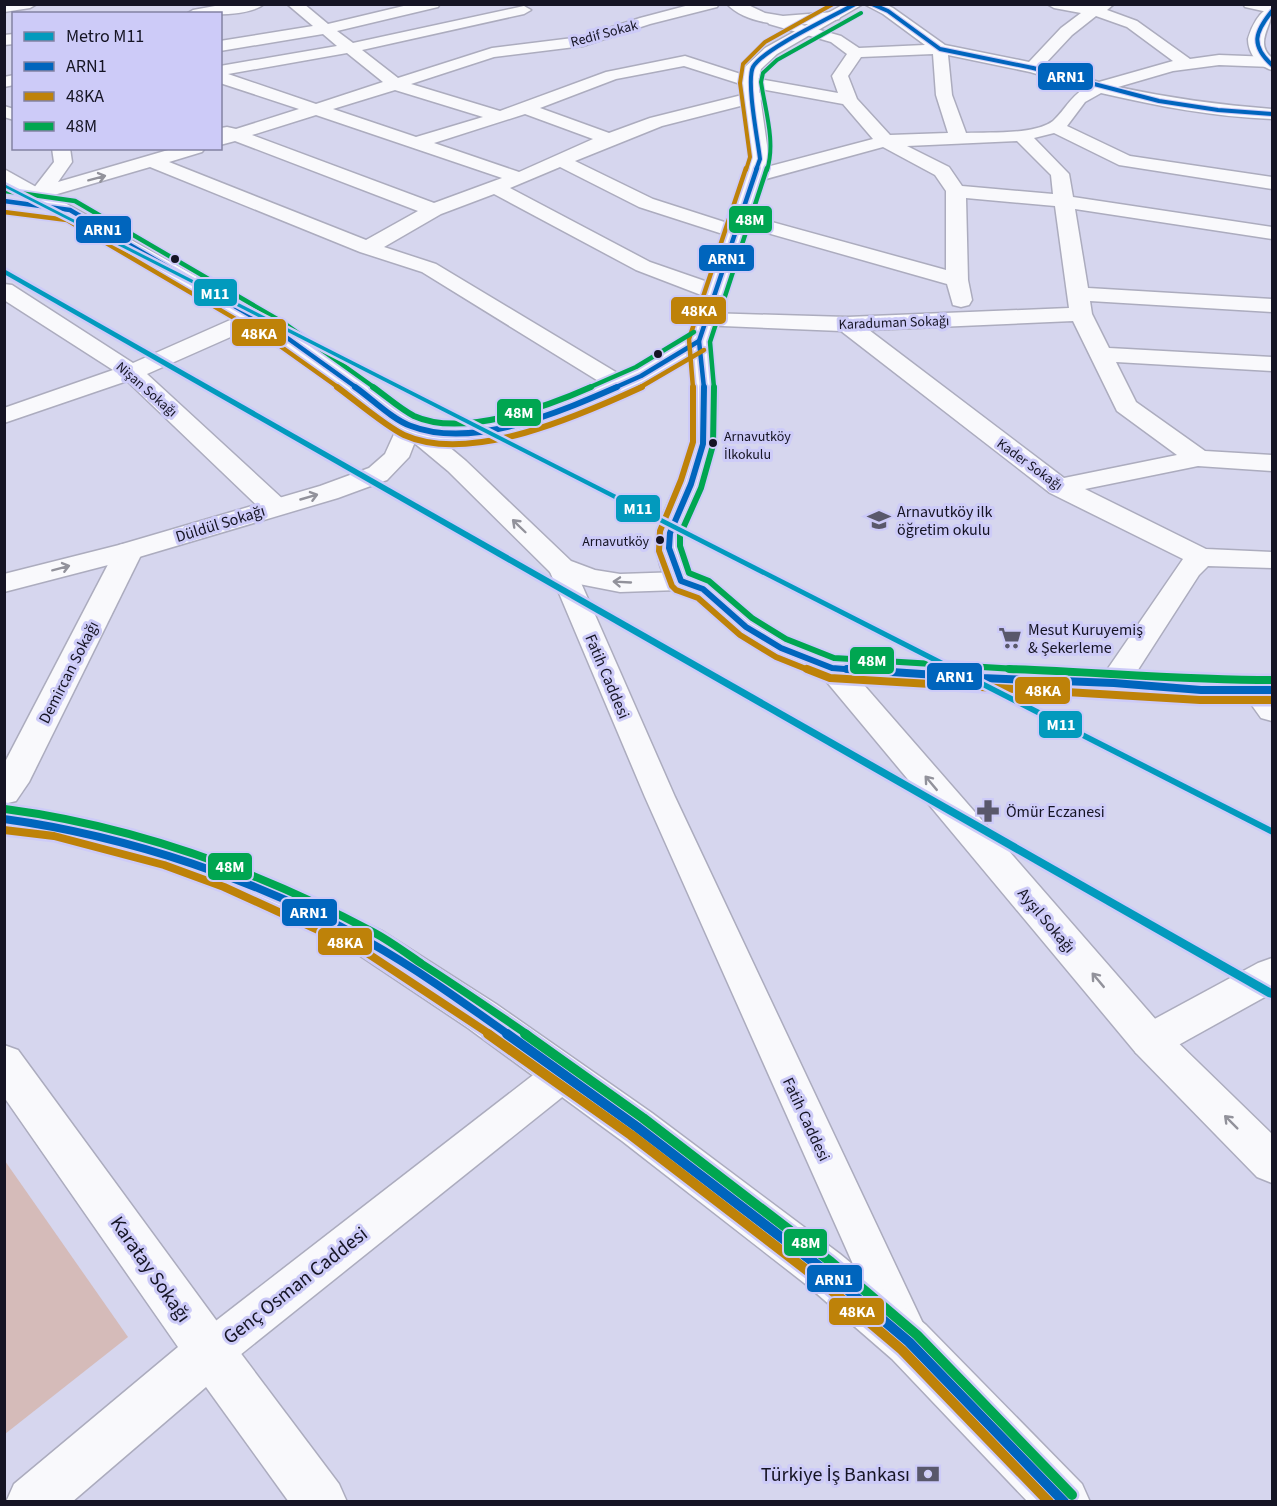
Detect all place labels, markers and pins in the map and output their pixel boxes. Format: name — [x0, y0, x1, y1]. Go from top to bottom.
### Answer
unlabelled marker — [169, 253, 181, 265]
unlabelled marker — [652, 348, 664, 360]
place label: Arnavutköy İlkokulu — [724, 427, 791, 465]
marker: Arnavutköy İlkokulu — [707, 437, 719, 449]
place label: Arnavutköy ilk öğretim okulu — [897, 501, 993, 541]
school or university icon: Arnavutköy ilk öğretim okulu — [866, 507, 892, 533]
place label: Arnavutköy — [582, 532, 649, 552]
marker: Arnavutköy — [654, 534, 666, 546]
place label: Mesut Kuruyemiş & Şekerleme — [1028, 619, 1143, 659]
supermarket icon: Mesut Kuruyemiş & Şekerleme — [997, 625, 1023, 651]
pharmacy icon: Ömür Eczanesi — [975, 798, 1001, 824]
place label: Ömür Eczanesi — [1006, 801, 1105, 823]
place label: Türkiye İş Bankası — [761, 1461, 910, 1489]
bank icon: Türkiye İş Bankası — [915, 1461, 941, 1487]

